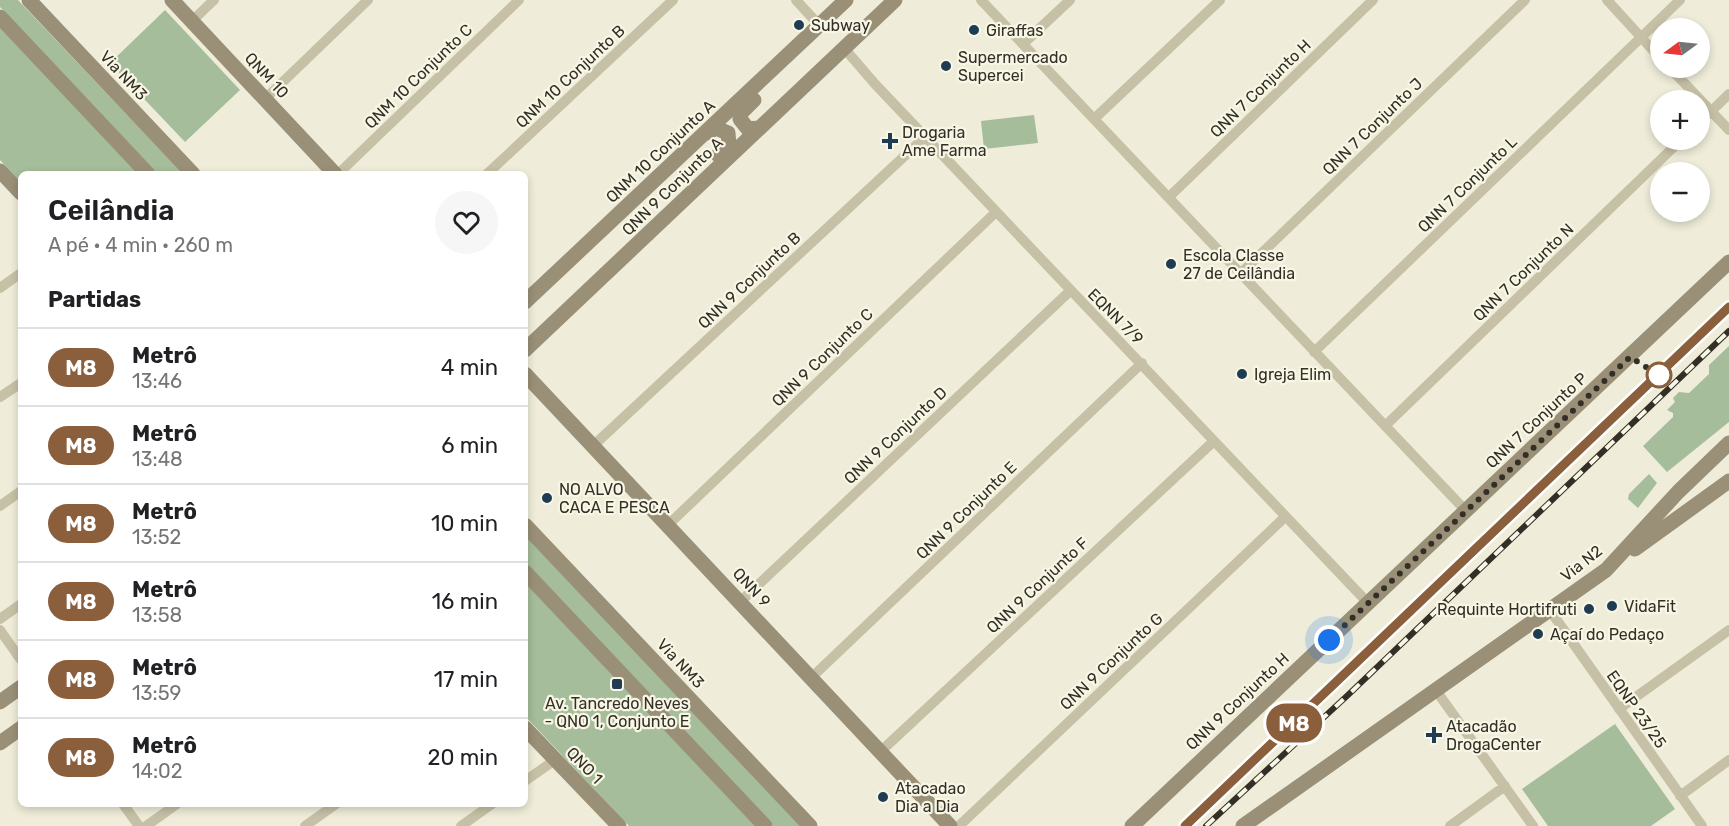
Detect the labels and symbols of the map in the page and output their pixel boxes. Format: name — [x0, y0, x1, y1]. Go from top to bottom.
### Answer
place label: Subway — [811, 16, 870, 35]
marker: Subway — [792, 18, 806, 32]
north arrow — [1650, 18, 1710, 78]
street label: QNM 10 Conjunto C — [361, 20, 476, 133]
street label: QNM 10 Conjunto B — [512, 21, 629, 132]
place label: Giraffas — [986, 21, 1043, 40]
marker: Giraffas — [967, 23, 981, 37]
street label: QNN 7 Conjunto H — [1206, 35, 1315, 141]
street label: Via NM3 — [96, 47, 151, 104]
place label: Supermercado Supercei — [958, 48, 1068, 85]
street label: QNM 10 — [241, 49, 293, 102]
marker: Supermercado Supercei — [939, 59, 953, 73]
street label: QNN 7 Conjunto J — [1318, 74, 1426, 179]
street label: QNM 10 Conjunto A — [602, 96, 719, 207]
place label: Drogaria Ame Farma — [902, 123, 987, 160]
street label: QNN 7 Conjunto L — [1414, 132, 1521, 236]
street label: QNN 9 Conjunto A — [618, 133, 727, 239]
marker: Drogaria Ame Farma — [883, 134, 897, 148]
street label: QNN 7 Conjunto N — [1469, 220, 1578, 325]
street label: QNN 9 Conjunto B — [694, 228, 805, 333]
place label: Escola Classe 27 de Ceilândia — [1183, 246, 1295, 283]
marker: Escola Classe 27 de Ceilândia — [1164, 257, 1178, 271]
street label: EQNN 7/9 — [1084, 285, 1147, 348]
street label: QNN 9 Conjunto C — [768, 304, 877, 410]
unlabelled marker — [1646, 362, 1672, 388]
place label: Igreja Elim — [1254, 365, 1331, 384]
marker: Igreja Elim — [1235, 367, 1249, 381]
street label: QNN 7 Conjunto P — [1482, 369, 1591, 472]
street label: QNN 9 Conjunto D — [840, 383, 951, 488]
street label: QNN 9 Conjunto E — [912, 458, 1021, 563]
place label: NO ALVO CACA E PESCA — [559, 480, 670, 517]
marker: NO ALVO CACA E PESCA — [540, 491, 554, 505]
street label: QNN 9 Conjunto F — [983, 533, 1092, 637]
street label: Via N2 — [1557, 541, 1606, 586]
street label: QNN 9 — [729, 564, 774, 611]
place label: VidaFit — [1624, 597, 1676, 616]
marker: VidaFit — [1605, 599, 1619, 613]
place label: Requinte Hortifruti — [1437, 600, 1577, 619]
marker: Requinte Hortifruti — [1582, 602, 1596, 616]
street label: QNN 9 Conjunto G — [1056, 609, 1167, 714]
your location — [1314, 625, 1344, 655]
place label: Açaí do Pedaço — [1550, 625, 1664, 644]
marker: Açaí do Pedaço — [1531, 627, 1545, 641]
street label: Via NM3 — [653, 635, 708, 692]
street label: QNN 9 Conjunto H — [1182, 649, 1293, 754]
street label: EQNP 23/25 — [1603, 667, 1670, 752]
marker: Av. Tancredo Neves - QNO 1, Conjunto E — [610, 677, 624, 691]
place label: Av. Tancredo Neves - QNO 1, Conjunto E — [545, 694, 690, 731]
line badge: M8 — [1267, 704, 1321, 742]
place label: Atacadão DrogaCenter — [1446, 717, 1541, 754]
marker: Atacadão DrogaCenter — [1427, 728, 1441, 742]
street label: QNO 1 — [563, 743, 607, 788]
place label: Atacadao Dia a Dia — [895, 779, 966, 816]
marker: Atacadao Dia a Dia — [876, 790, 890, 804]

